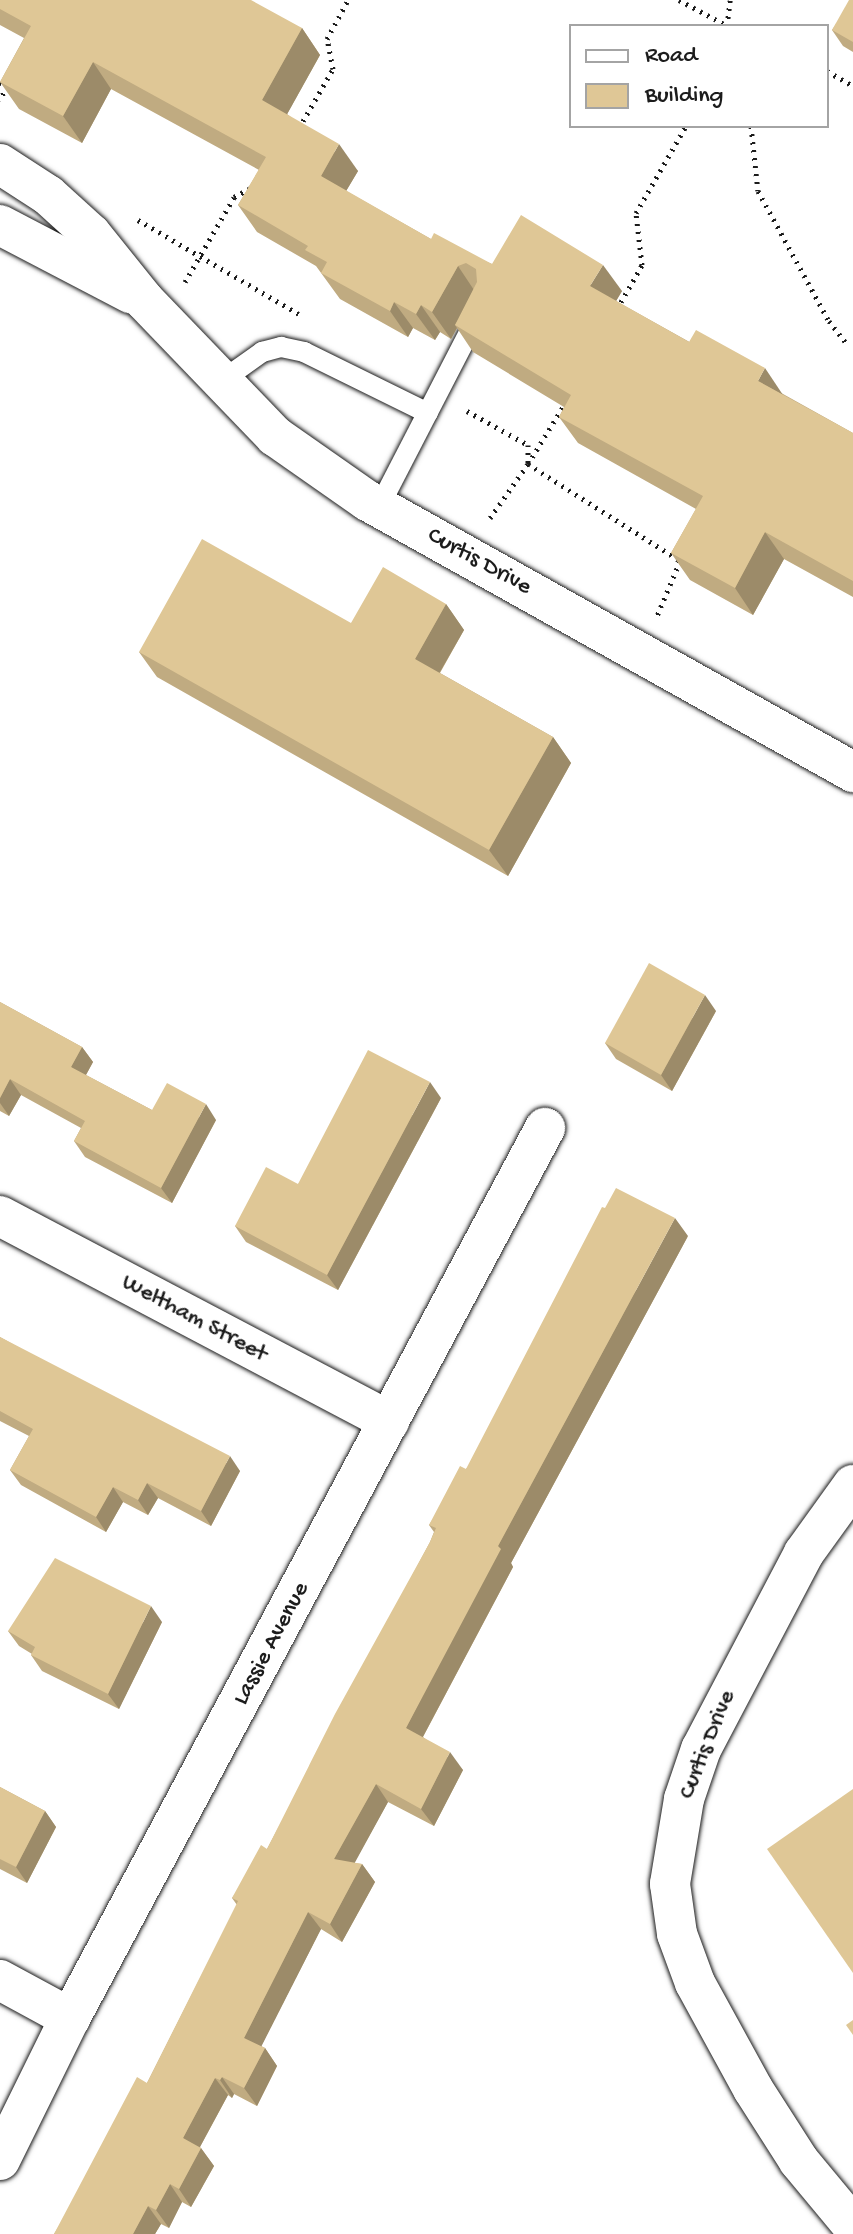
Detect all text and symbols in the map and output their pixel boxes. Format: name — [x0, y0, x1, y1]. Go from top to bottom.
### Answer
legend — [569, 24, 829, 128]
text: Road — [645, 42, 697, 71]
text: Building — [645, 82, 723, 111]
street label: Curtis Drive — [422, 522, 536, 602]
street label: Weltham Street — [116, 1269, 272, 1369]
street label: Lassie Avenue — [228, 1578, 316, 1710]
street label: Curtis Drive — [673, 1686, 743, 1804]

